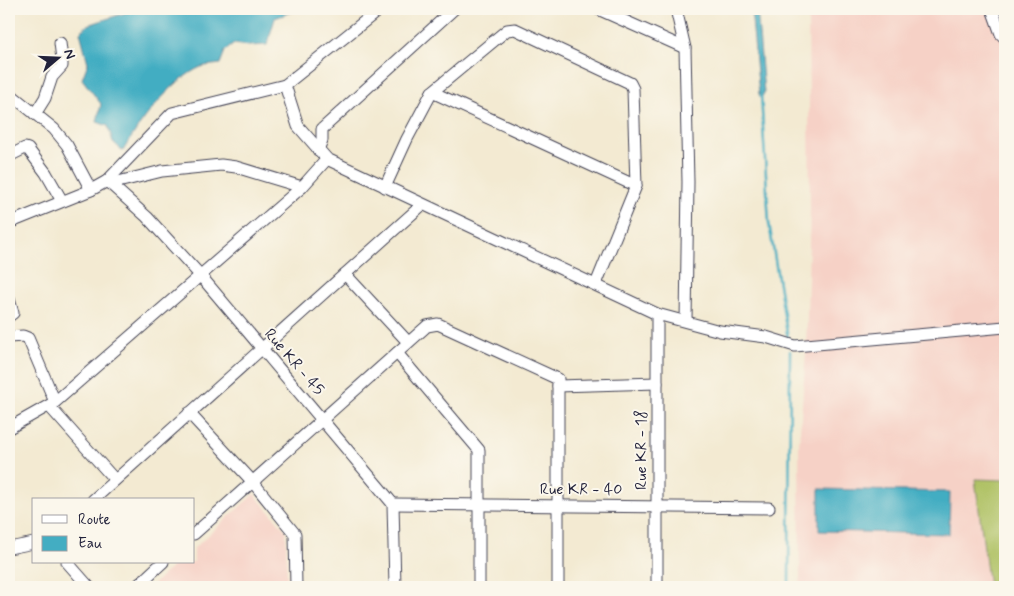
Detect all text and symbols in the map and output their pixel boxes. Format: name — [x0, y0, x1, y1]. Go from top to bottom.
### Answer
north arrow — [32, 32, 82, 82]
text: N — [59, 47, 79, 61]
street label: Rue KR - 45 — [259, 324, 329, 400]
street label: Rue KR - 18 — [631, 410, 652, 490]
street label: Rue KR - 40 — [540, 479, 622, 500]
legend — [32, 498, 195, 564]
text: Route — [78, 510, 111, 530]
text: Eau — [78, 534, 102, 554]

